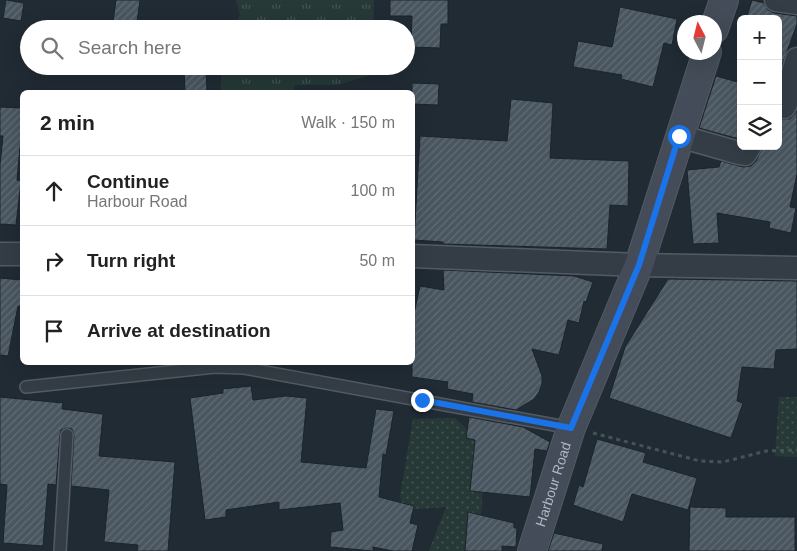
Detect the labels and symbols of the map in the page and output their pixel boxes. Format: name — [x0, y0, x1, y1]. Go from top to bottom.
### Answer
north arrow — [677, 15, 722, 60]
route start — [668, 125, 691, 148]
route end — [411, 389, 434, 412]
street label: Harbour Road — [532, 440, 574, 529]

